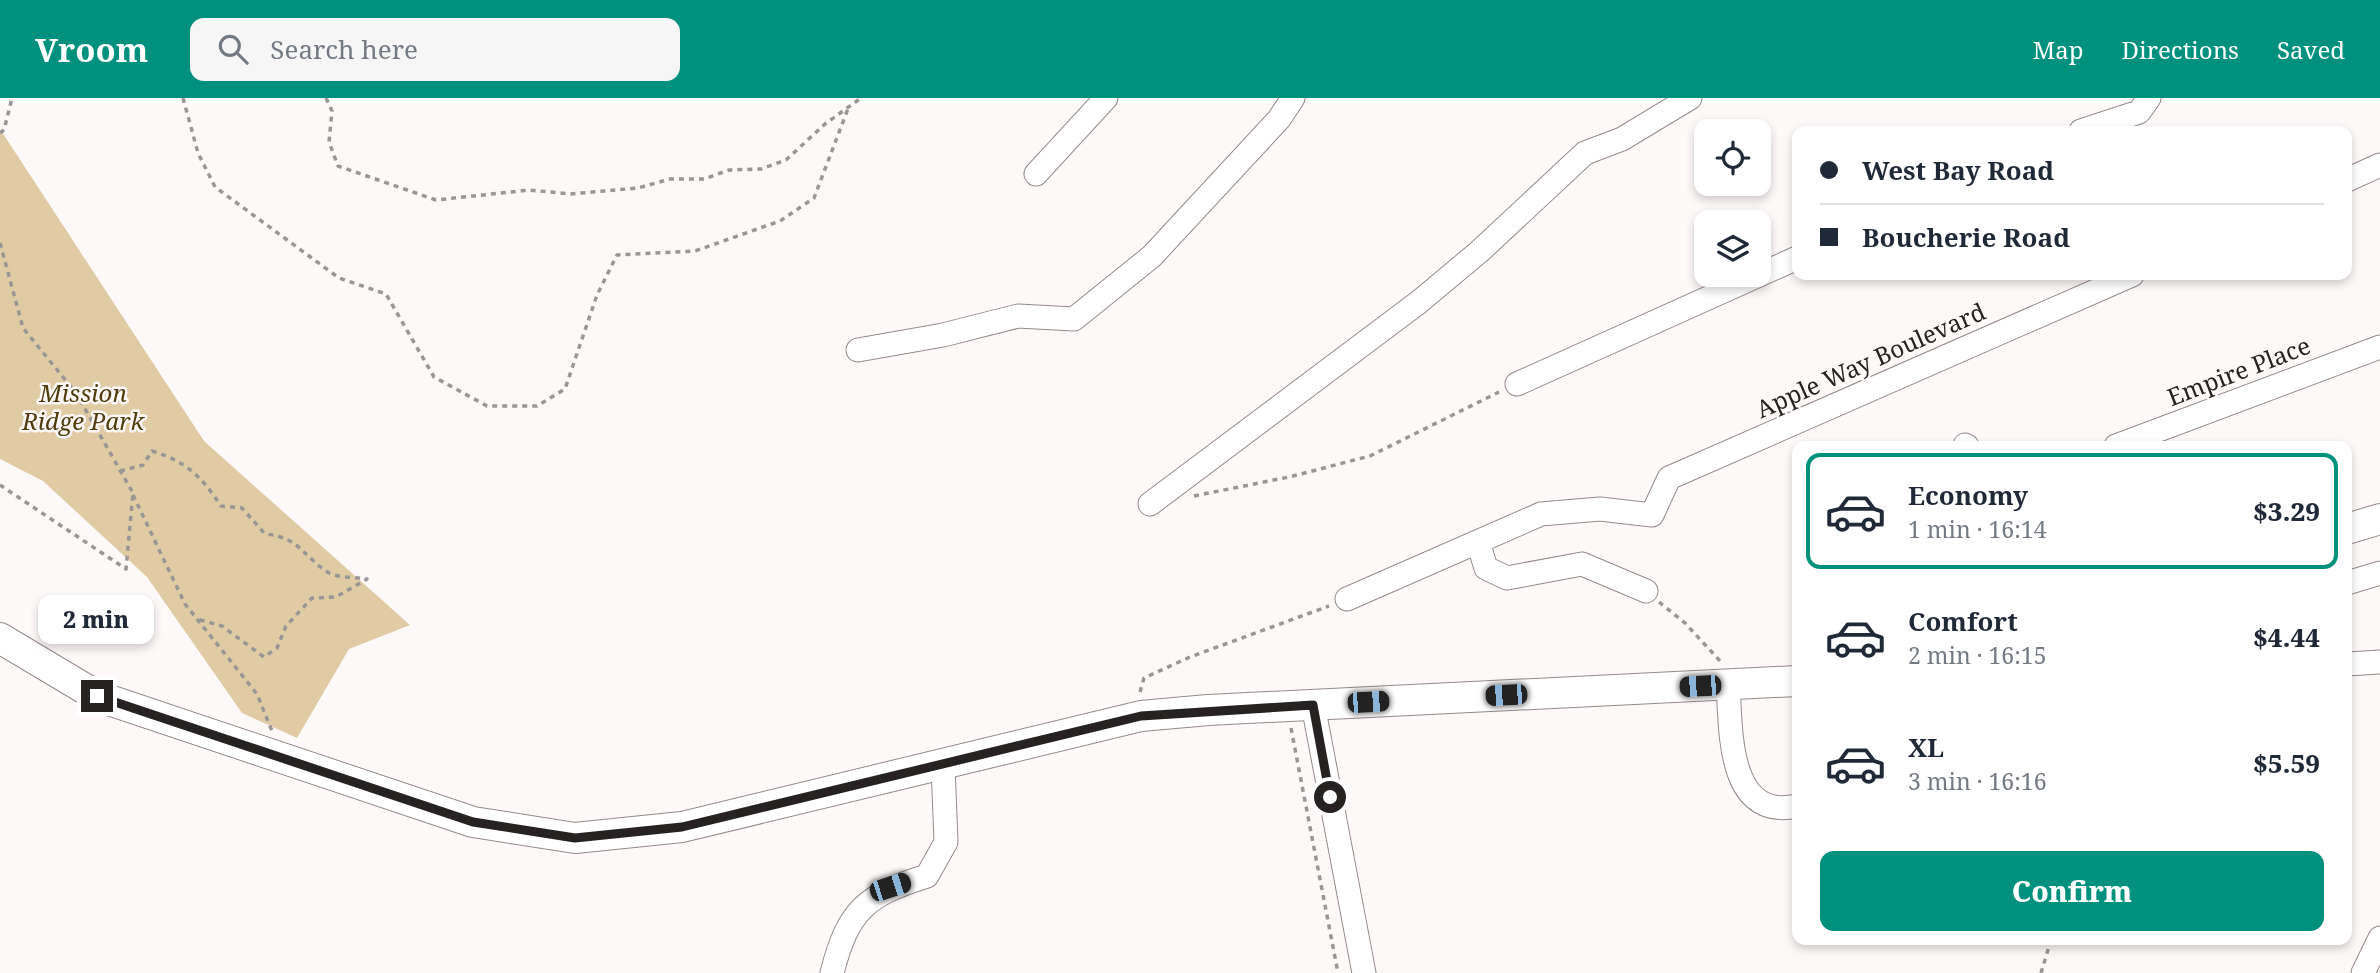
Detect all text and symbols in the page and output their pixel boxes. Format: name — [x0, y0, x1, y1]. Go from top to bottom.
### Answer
search box — [190, 18, 680, 81]
text: Vroom — [35, 27, 148, 72]
icon: search — [214, 30, 252, 68]
text: Search here — [270, 31, 418, 67]
text: Map — [2033, 33, 2084, 66]
text: Directions — [2122, 33, 2239, 66]
text: Saved — [2277, 33, 2345, 66]
map controls — [1694, 119, 1771, 287]
button: locate — [1694, 119, 1771, 196]
text: West Bay Road — [1862, 152, 2054, 188]
button: layers — [1694, 210, 1771, 287]
text: Boucherie Road — [1862, 219, 2070, 255]
street label: Apple Way Boulevard — [1751, 294, 1990, 425]
street label: Empire Place — [2162, 328, 2315, 413]
park label: Mission Ridge Park — [21, 376, 145, 437]
text: Economy — [1908, 477, 2028, 513]
icon: car — [1824, 480, 1887, 543]
text: $3.29 — [2253, 493, 2320, 529]
text: 1 min · 16:14 — [1908, 513, 2046, 545]
callout: 2 min — [39, 594, 155, 644]
text: 2 min — [63, 603, 129, 635]
text: Comfort — [1908, 603, 2018, 639]
icon: car — [1824, 606, 1887, 669]
text: $4.44 — [2253, 619, 2320, 655]
text: 2 min · 16:15 — [1908, 639, 2046, 671]
car — [1679, 674, 1722, 698]
route end — [81, 680, 113, 712]
car — [1485, 683, 1528, 707]
car — [1347, 690, 1390, 714]
text: XL — [1908, 729, 1944, 765]
icon: car — [1824, 732, 1887, 795]
text: $5.59 — [2253, 745, 2320, 781]
text: 3 min · 16:16 — [1908, 765, 2046, 797]
route start — [1314, 781, 1346, 813]
button: Confirm — [1820, 851, 2324, 931]
car — [867, 871, 914, 903]

